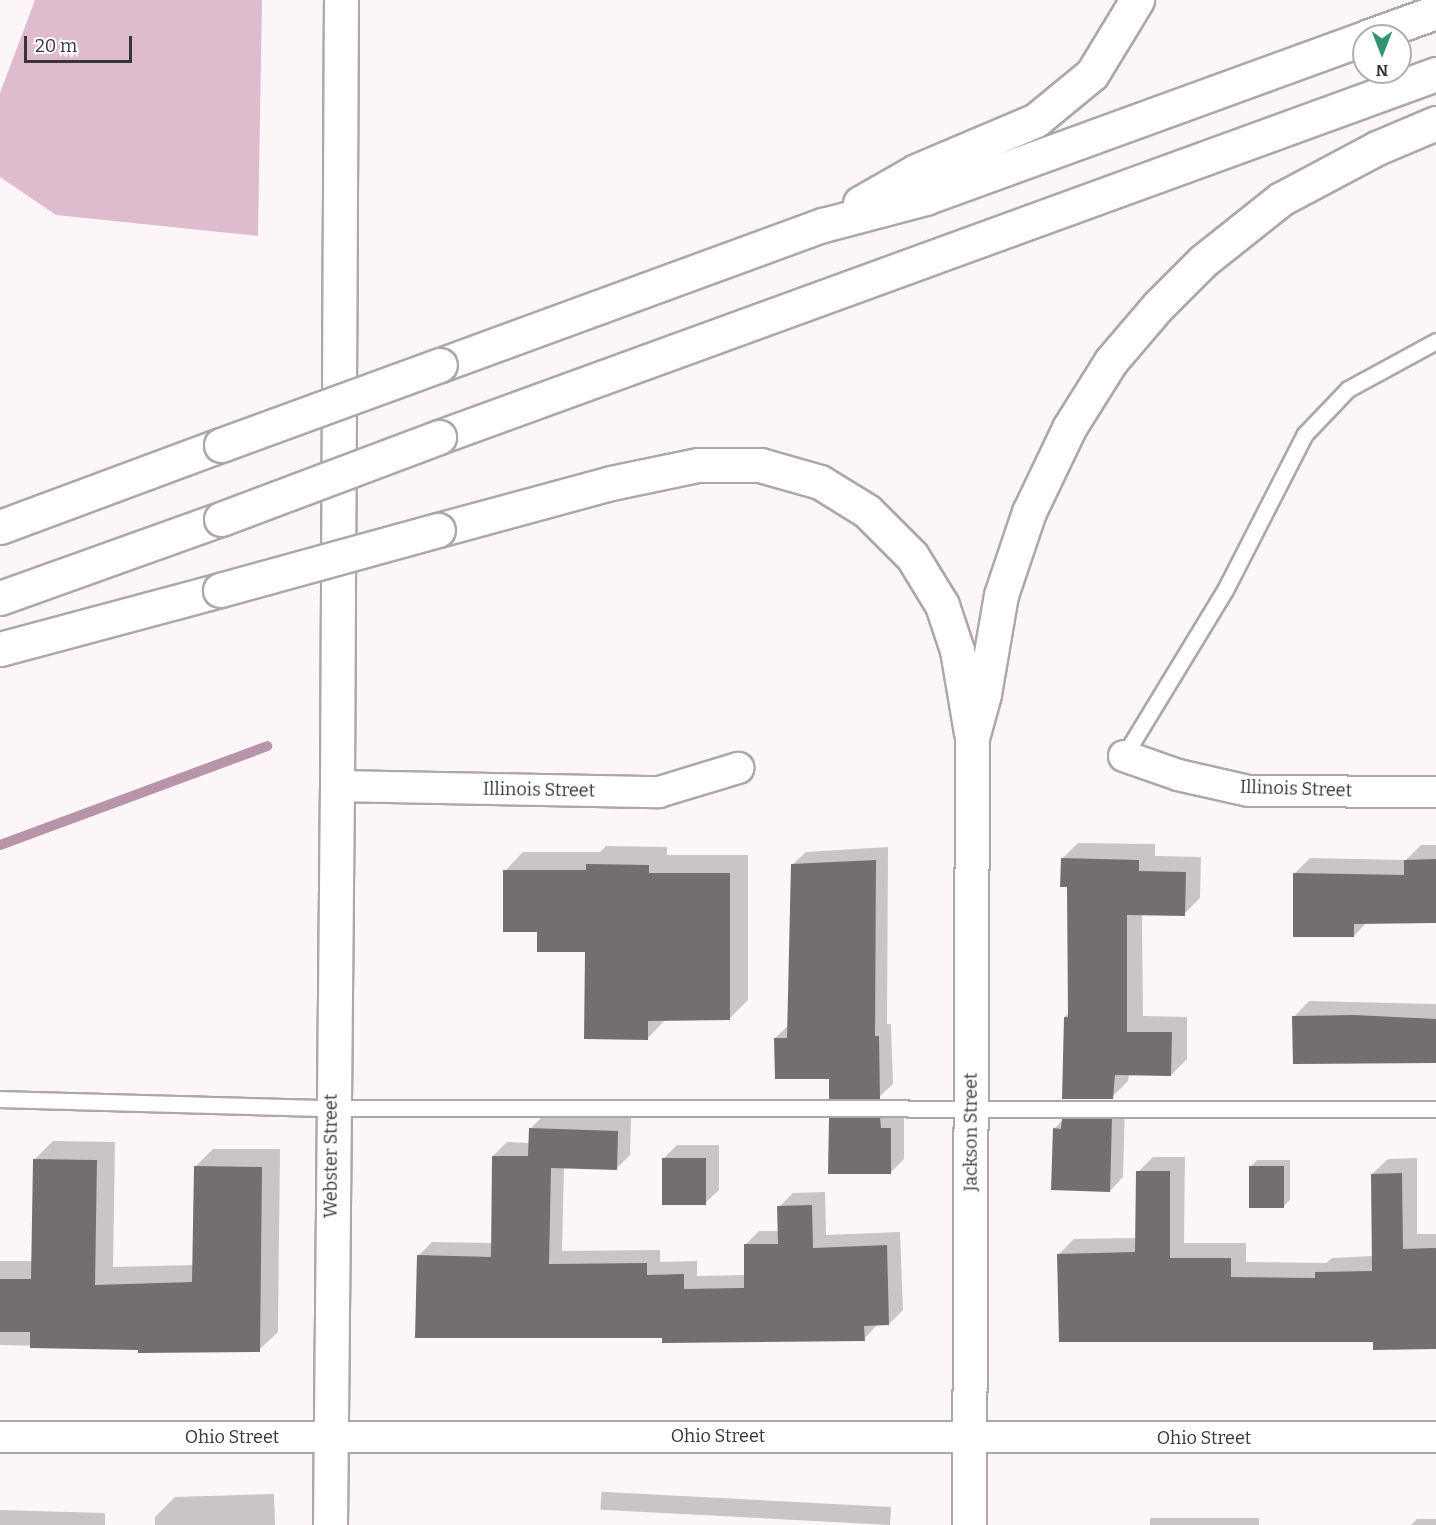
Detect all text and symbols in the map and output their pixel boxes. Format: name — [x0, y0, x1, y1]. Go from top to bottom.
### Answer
scale bar — [27, 24, 135, 62]
north arrow — [1352, 24, 1412, 84]
text: 20 m — [35, 35, 77, 57]
text: N — [1376, 61, 1388, 80]
street label: Illinois Street — [1240, 776, 1352, 802]
street label: Illinois Street — [483, 778, 595, 802]
street label: Jackson Street — [960, 1073, 982, 1191]
street label: Webster Street — [320, 1094, 342, 1218]
street label: Ohio Street — [671, 1425, 765, 1447]
street label: Ohio Street — [185, 1426, 279, 1448]
street label: Ohio Street — [1157, 1427, 1251, 1449]

